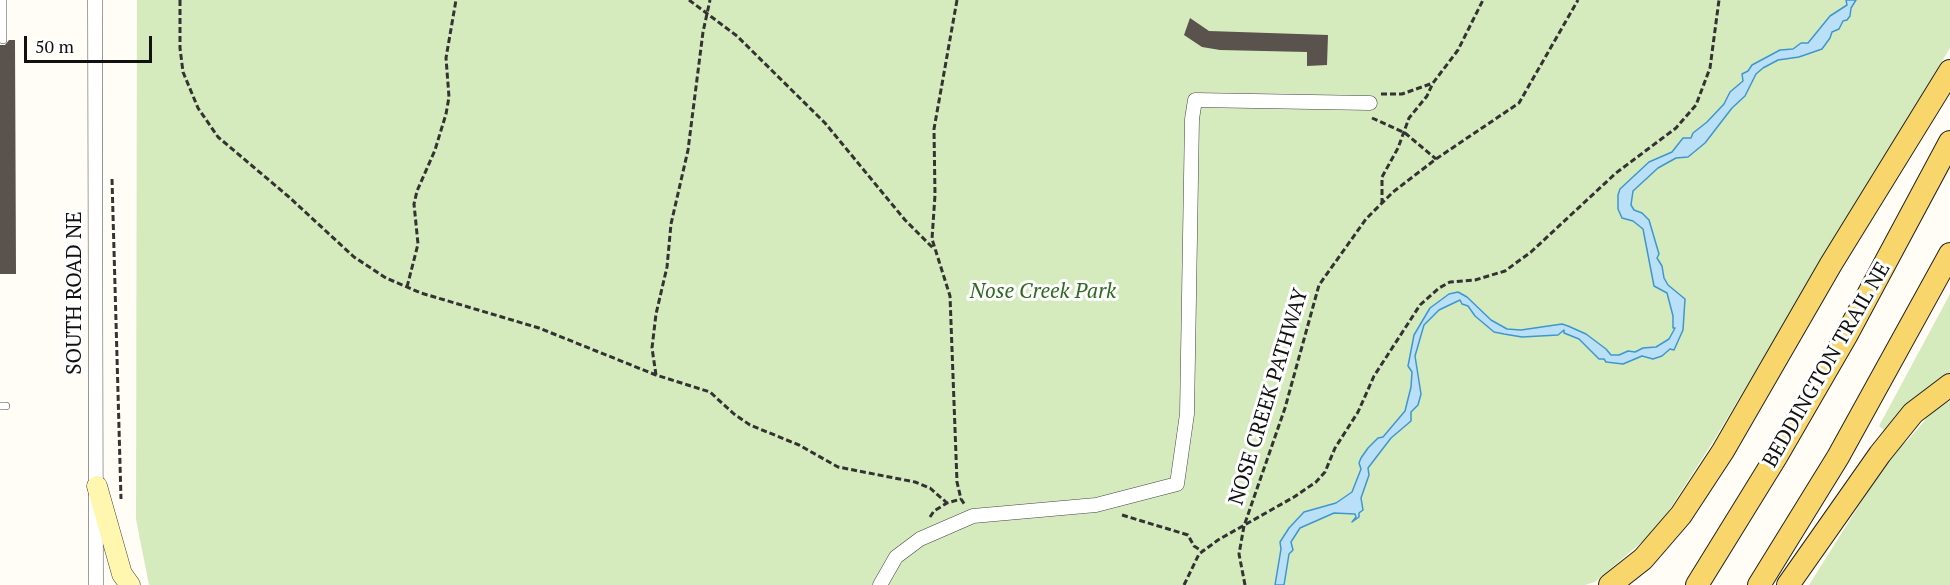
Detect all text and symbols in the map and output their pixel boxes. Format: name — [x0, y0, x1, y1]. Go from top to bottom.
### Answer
scale bar — [27, 24, 154, 62]
text: 50 m — [35, 34, 74, 58]
street label: SOUTH ROAD NE — [62, 211, 88, 375]
street label: BEDDINGTON TRAIL NE — [1758, 258, 1896, 472]
park label: Nose Creek Park — [970, 279, 1116, 305]
street label: NOSE CREEK PATHWAY — [1224, 286, 1314, 508]

